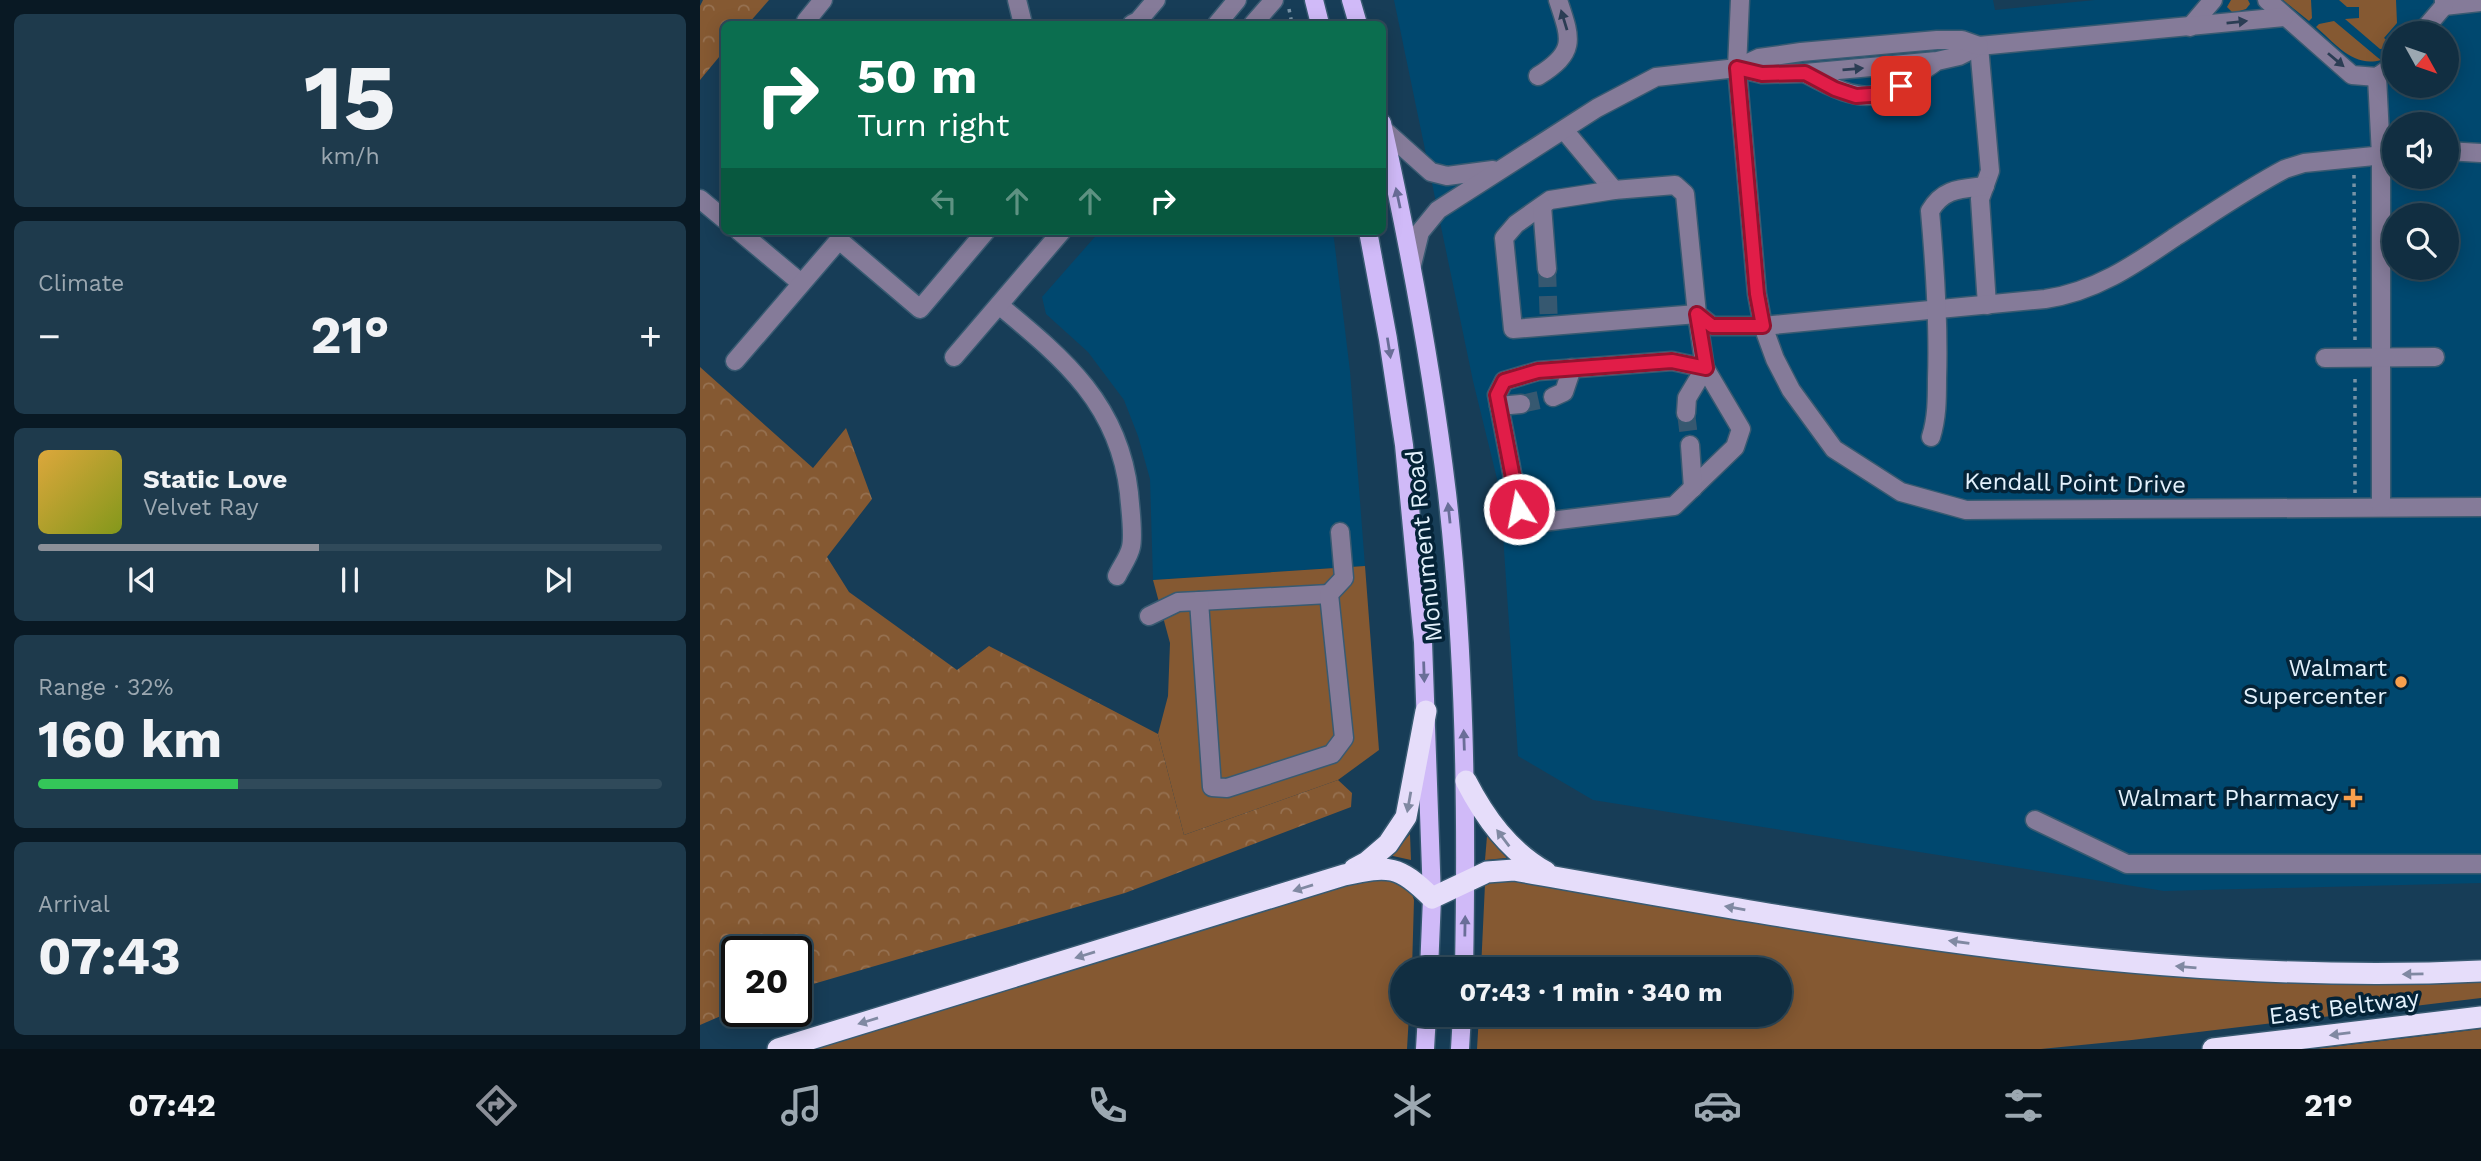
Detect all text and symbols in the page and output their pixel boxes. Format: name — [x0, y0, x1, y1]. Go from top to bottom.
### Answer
one-way arrow — [1559, 10, 1569, 31]
one-way arrow — [2226, 16, 2248, 27]
north arrow — [2382, 21, 2459, 98]
map controls — [2382, 21, 2459, 280]
text: 15 — [304, 44, 396, 151]
text: 50 m — [857, 47, 977, 105]
icon: right — [742, 49, 833, 140]
one-way arrow — [2327, 52, 2344, 67]
pin — [1871, 56, 1931, 116]
one-way arrow — [1842, 63, 1864, 74]
icon: arrive — [1882, 67, 1920, 105]
text: Turn right — [857, 106, 1009, 144]
button: sound — [2382, 112, 2459, 189]
text: km/h — [320, 143, 380, 170]
icon: left — [925, 182, 963, 220]
icon: ahead — [998, 182, 1036, 220]
icon: ahead — [1071, 182, 1109, 220]
icon: right — [1144, 182, 1182, 220]
one-way arrow — [1392, 187, 1403, 209]
button: search — [2382, 203, 2459, 280]
text: Climate — [38, 270, 124, 297]
text: 21° — [310, 305, 390, 366]
text: − — [38, 314, 61, 358]
text: + — [639, 314, 662, 358]
one-way arrow — [1384, 337, 1395, 359]
street label: Monument Road — [1400, 449, 1448, 643]
text: Static Love — [143, 464, 287, 494]
street label: Kendall Point Drive — [1964, 467, 2186, 499]
position arrow — [1482, 472, 1556, 546]
text: Velvet Ray — [143, 494, 259, 521]
one-way arrow — [1443, 502, 1454, 524]
icon: previous — [123, 561, 161, 599]
icon: pause — [331, 561, 369, 599]
icon: next — [539, 561, 577, 599]
place label: Walmart Supercenter — [2243, 654, 2387, 710]
one-way arrow — [1419, 661, 1430, 683]
text: Range · 32% — [38, 674, 173, 701]
marker: Walmart Supercenter — [2393, 674, 2409, 690]
text: 160 km — [38, 709, 222, 770]
one-way arrow — [1459, 729, 1470, 751]
place label: Walmart Pharmacy — [2118, 784, 2340, 812]
marker: Walmart Pharmacy — [2345, 790, 2361, 806]
one-way arrow — [1403, 791, 1414, 813]
one-way arrow — [1497, 829, 1511, 847]
one-way arrow — [1292, 883, 1313, 893]
text: Arrival — [38, 891, 110, 918]
one-way arrow — [1724, 902, 1746, 913]
one-way arrow — [1459, 914, 1471, 936]
text: 07:43 — [38, 926, 181, 987]
speed limit sign: 20 — [721, 936, 812, 1027]
one-way arrow — [1948, 937, 1970, 948]
one-way arrow — [1075, 950, 1096, 960]
one-way arrow — [2174, 961, 2196, 972]
one-way arrow — [2402, 968, 2424, 980]
text: 07:43 · 1 min · 340 m — [1460, 977, 1722, 1007]
street label: East Beltway — [2267, 984, 2421, 1030]
one-way arrow — [857, 1017, 878, 1027]
one-way arrow — [2329, 1028, 2351, 1039]
icon: directions — [472, 1081, 521, 1130]
icon: music — [777, 1081, 826, 1130]
icon: phone — [1083, 1081, 1132, 1130]
icon: climate — [1388, 1081, 1437, 1130]
icon: car — [1693, 1081, 1742, 1130]
icon: filters — [1999, 1081, 2048, 1130]
text: 07:42 — [128, 1086, 216, 1124]
text: 21° — [2304, 1086, 2353, 1124]

